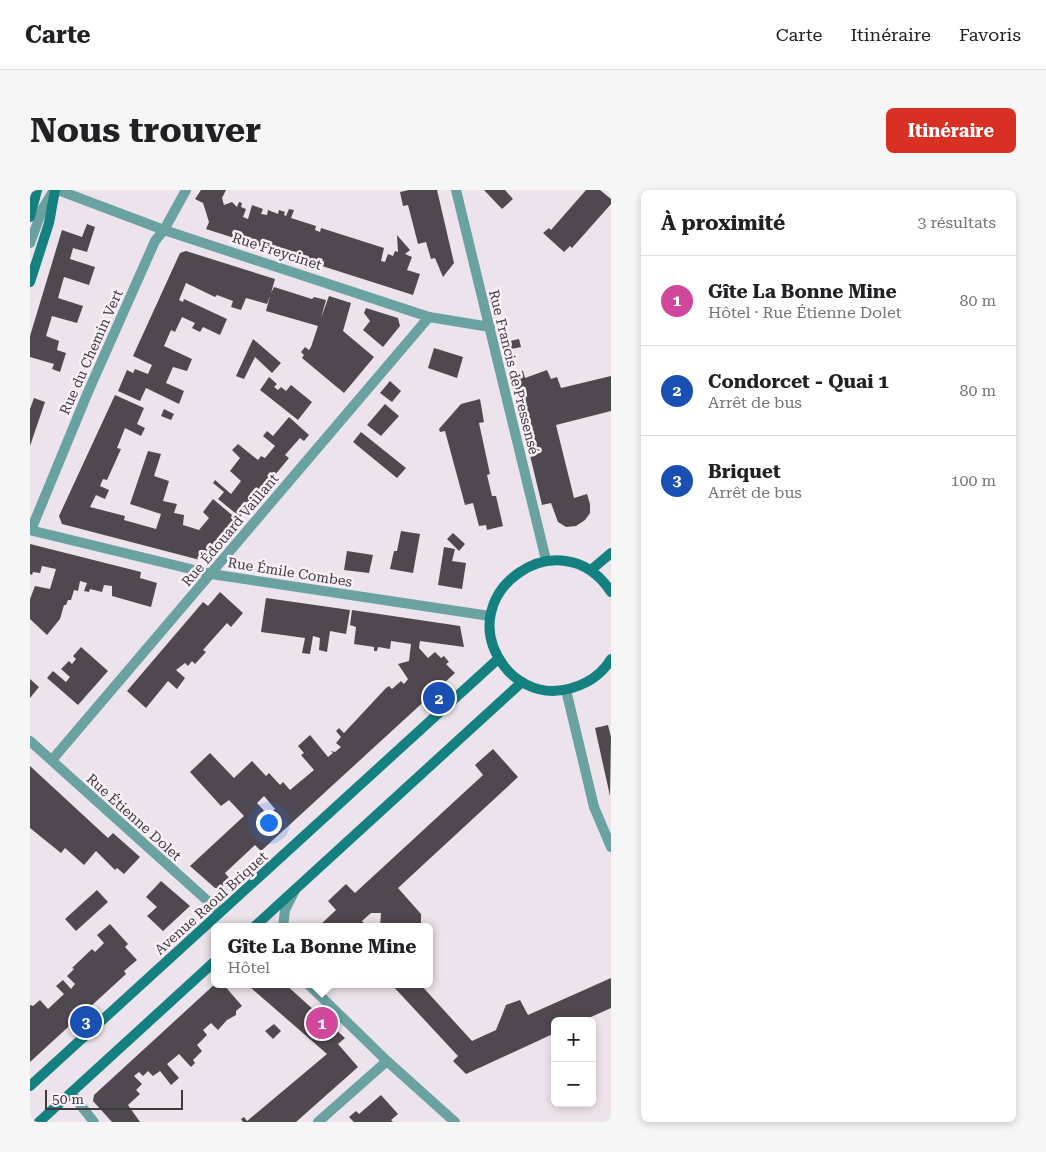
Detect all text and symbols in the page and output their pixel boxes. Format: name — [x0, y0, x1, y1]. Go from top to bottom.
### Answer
text: Carte — [25, 21, 91, 49]
text: Carte — [776, 24, 822, 45]
text: Itinéraire — [850, 24, 931, 45]
text: Favoris — [959, 24, 1021, 45]
button: Itinéraire — [886, 108, 1016, 153]
text: Nous trouver — [30, 110, 261, 151]
text: À proximité — [661, 211, 785, 235]
text: 3 résultats — [917, 213, 996, 232]
street label: Rue Freycinet — [230, 229, 324, 273]
text: Gîte La Bonne Mine — [708, 280, 897, 303]
street label: Rue du Chemin Vert — [56, 287, 126, 417]
street label: Rue Francis de Pressensé — [486, 288, 542, 456]
text: 1 — [673, 291, 681, 310]
text: 80 m — [959, 291, 996, 310]
text: Hôtel · Rue Étienne Dolet — [708, 303, 902, 322]
text: Condorcet - Quai 1 — [708, 370, 889, 393]
text: 2 — [673, 381, 681, 400]
text: 80 m — [959, 381, 996, 400]
text: Arrêt de bus — [708, 393, 802, 412]
text: Briquet — [708, 460, 781, 483]
street label: Rue Édouard Vaillant — [178, 471, 282, 589]
text: 3 — [673, 471, 681, 490]
text: 100 m — [950, 471, 996, 490]
text: Arrêt de bus — [708, 483, 802, 502]
street label: Rue Émile Combes — [227, 554, 354, 590]
pin: 2 — [423, 679, 455, 717]
street label: Rue Étienne Dolet — [83, 770, 185, 864]
your location — [256, 810, 282, 836]
street label: Avenue Raoul Briquet — [151, 848, 271, 958]
popup — [211, 923, 433, 988]
text: Gîte La Bonne Mine — [228, 935, 416, 958]
text: Hôtel — [228, 958, 270, 977]
pin: 3 — [70, 1003, 102, 1041]
pin: 1 — [306, 1004, 338, 1042]
map controls — [551, 1017, 596, 1107]
button: + — [551, 1017, 596, 1062]
button: − — [551, 1062, 596, 1107]
scale bar — [45, 1087, 182, 1110]
text: 50 m — [52, 1091, 84, 1107]

